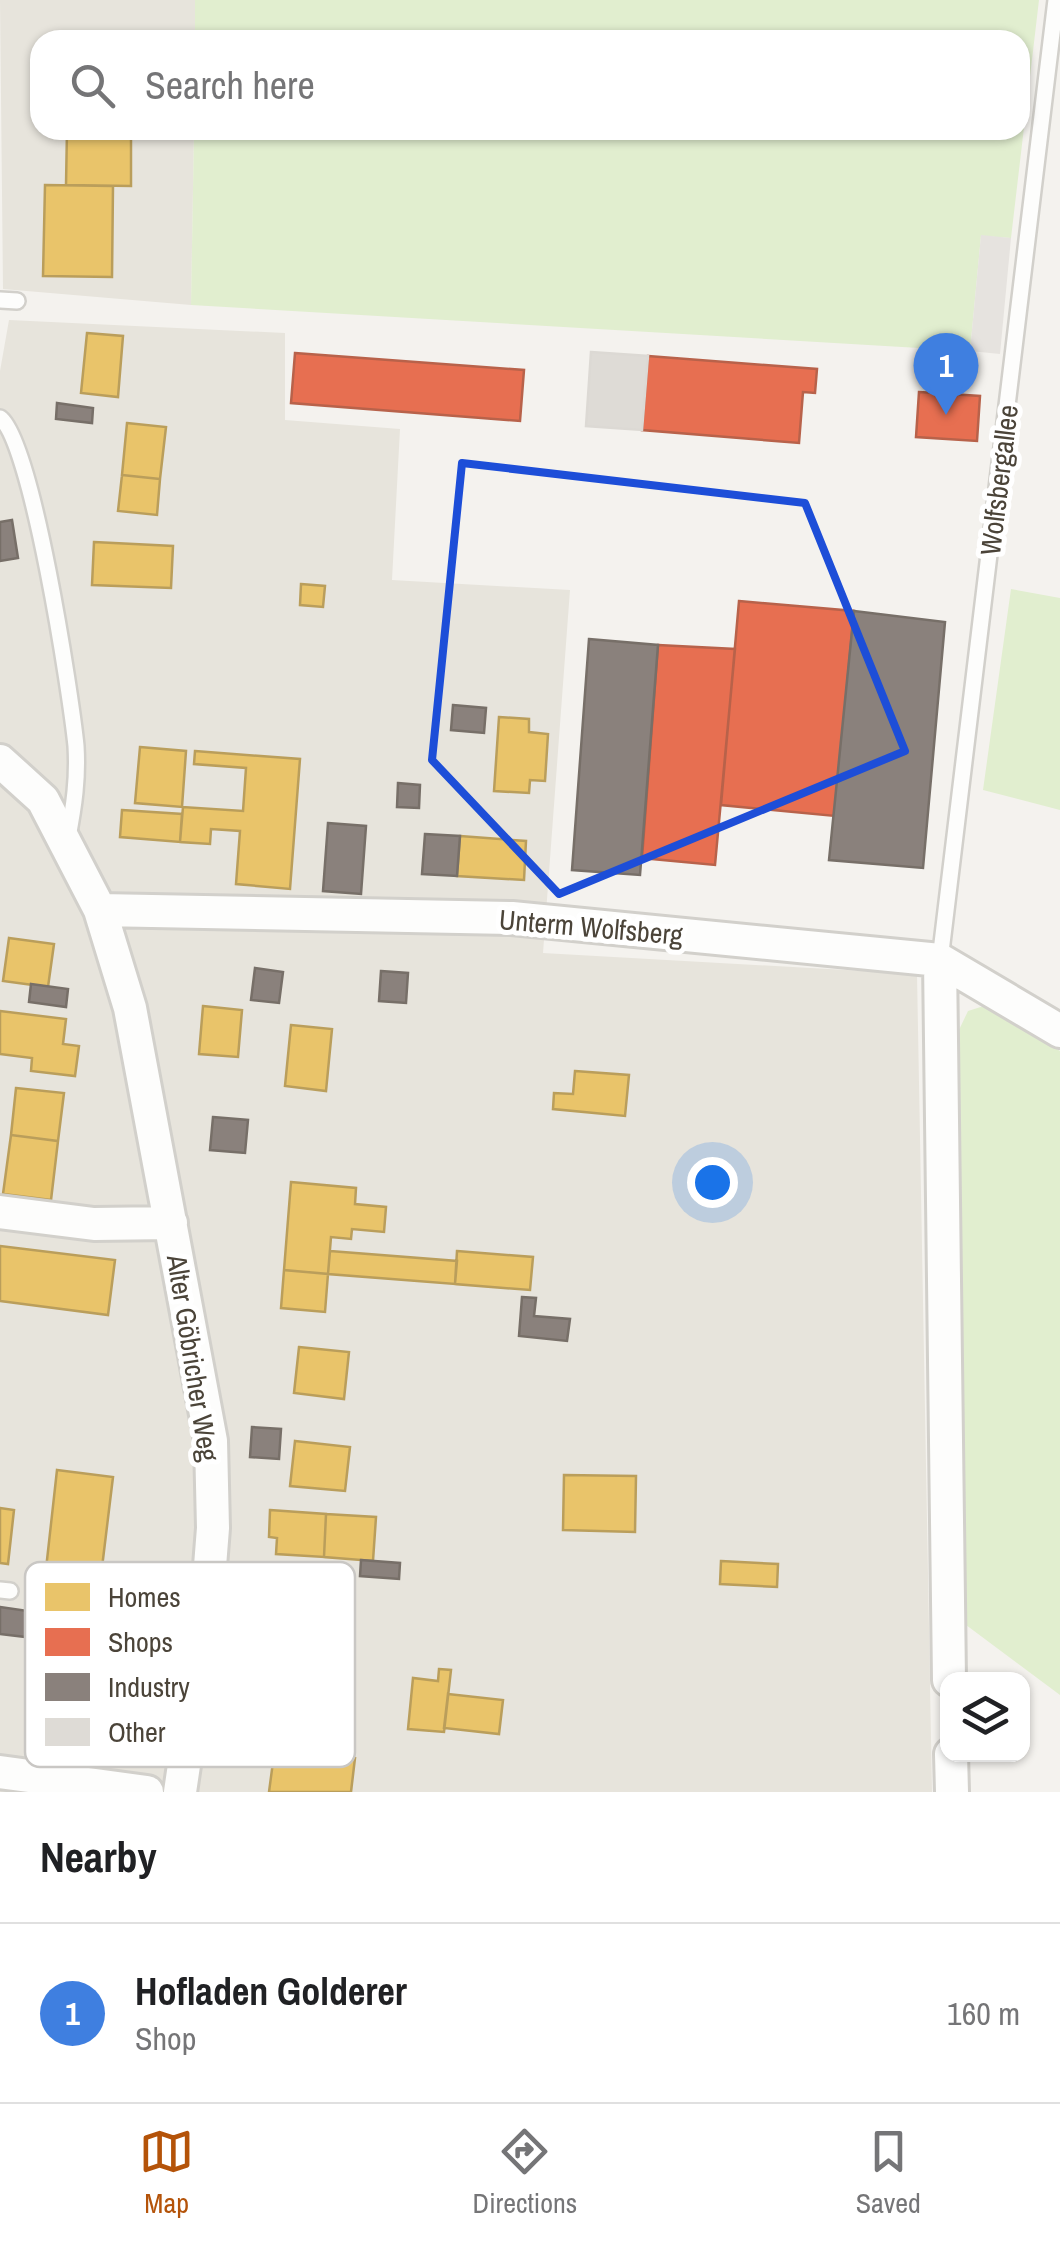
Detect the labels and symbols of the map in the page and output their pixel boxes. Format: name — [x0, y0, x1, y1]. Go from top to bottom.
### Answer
pin: 1 — [914, 332, 978, 415]
street label: Wolfsbergallee — [971, 403, 1027, 557]
street label: Unterm Wolfsberg — [497, 900, 685, 954]
your location — [687, 1157, 738, 1208]
street label: Alter Göbricher Weg — [158, 1251, 228, 1464]
legend — [25, 1562, 355, 1767]
text: Homes — [108, 1578, 181, 1616]
text: Shops — [108, 1623, 173, 1661]
text: Industry — [108, 1668, 190, 1706]
text: Other — [108, 1713, 166, 1751]

